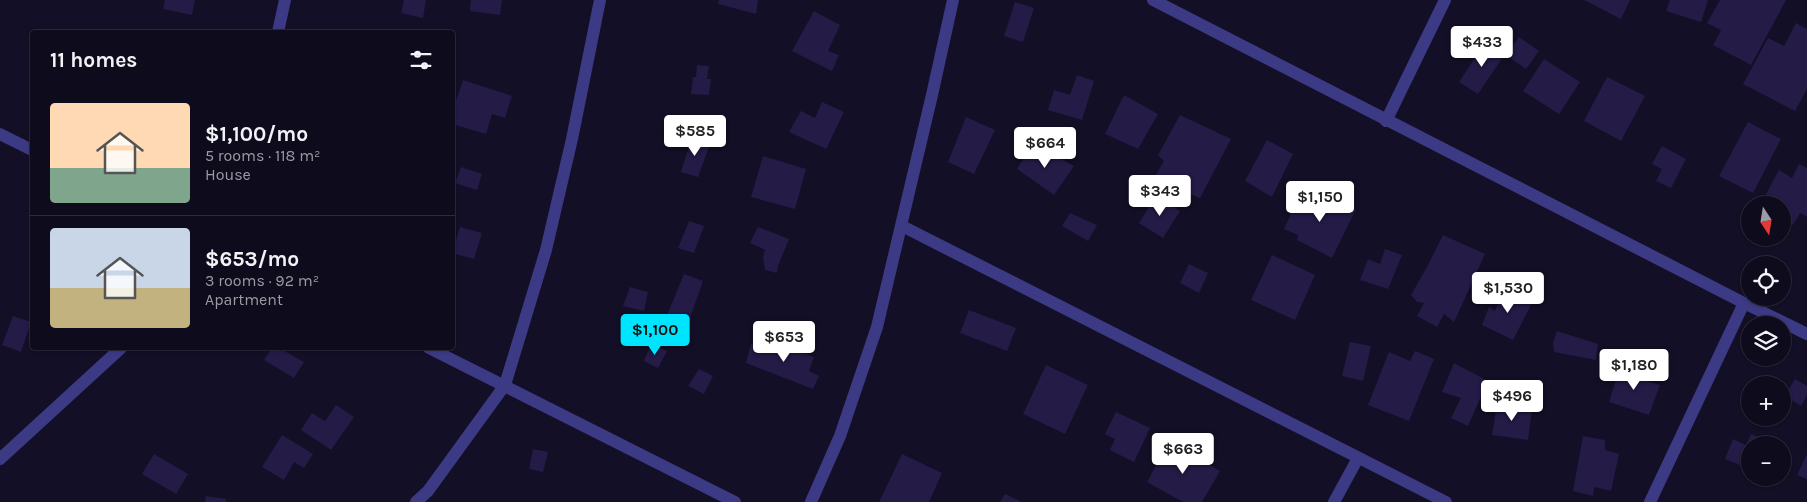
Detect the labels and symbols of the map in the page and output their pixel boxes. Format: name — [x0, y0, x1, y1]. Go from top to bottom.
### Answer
pin: $433 — [1452, 26, 1512, 68]
pin: $585 — [665, 114, 725, 157]
pin: $664 — [1015, 126, 1075, 169]
pin: $343 — [1130, 174, 1190, 217]
pin: $1,150 — [1279, 180, 1361, 223]
north arrow — [1741, 196, 1791, 246]
pin: $1,530 — [1467, 272, 1549, 314]
pin: $1,100 — [614, 314, 696, 356]
pin: $653 — [754, 320, 814, 363]
pin: $1,180 — [1593, 348, 1675, 391]
pin: $496 — [1482, 380, 1542, 422]
pin: $663 — [1153, 432, 1213, 475]

